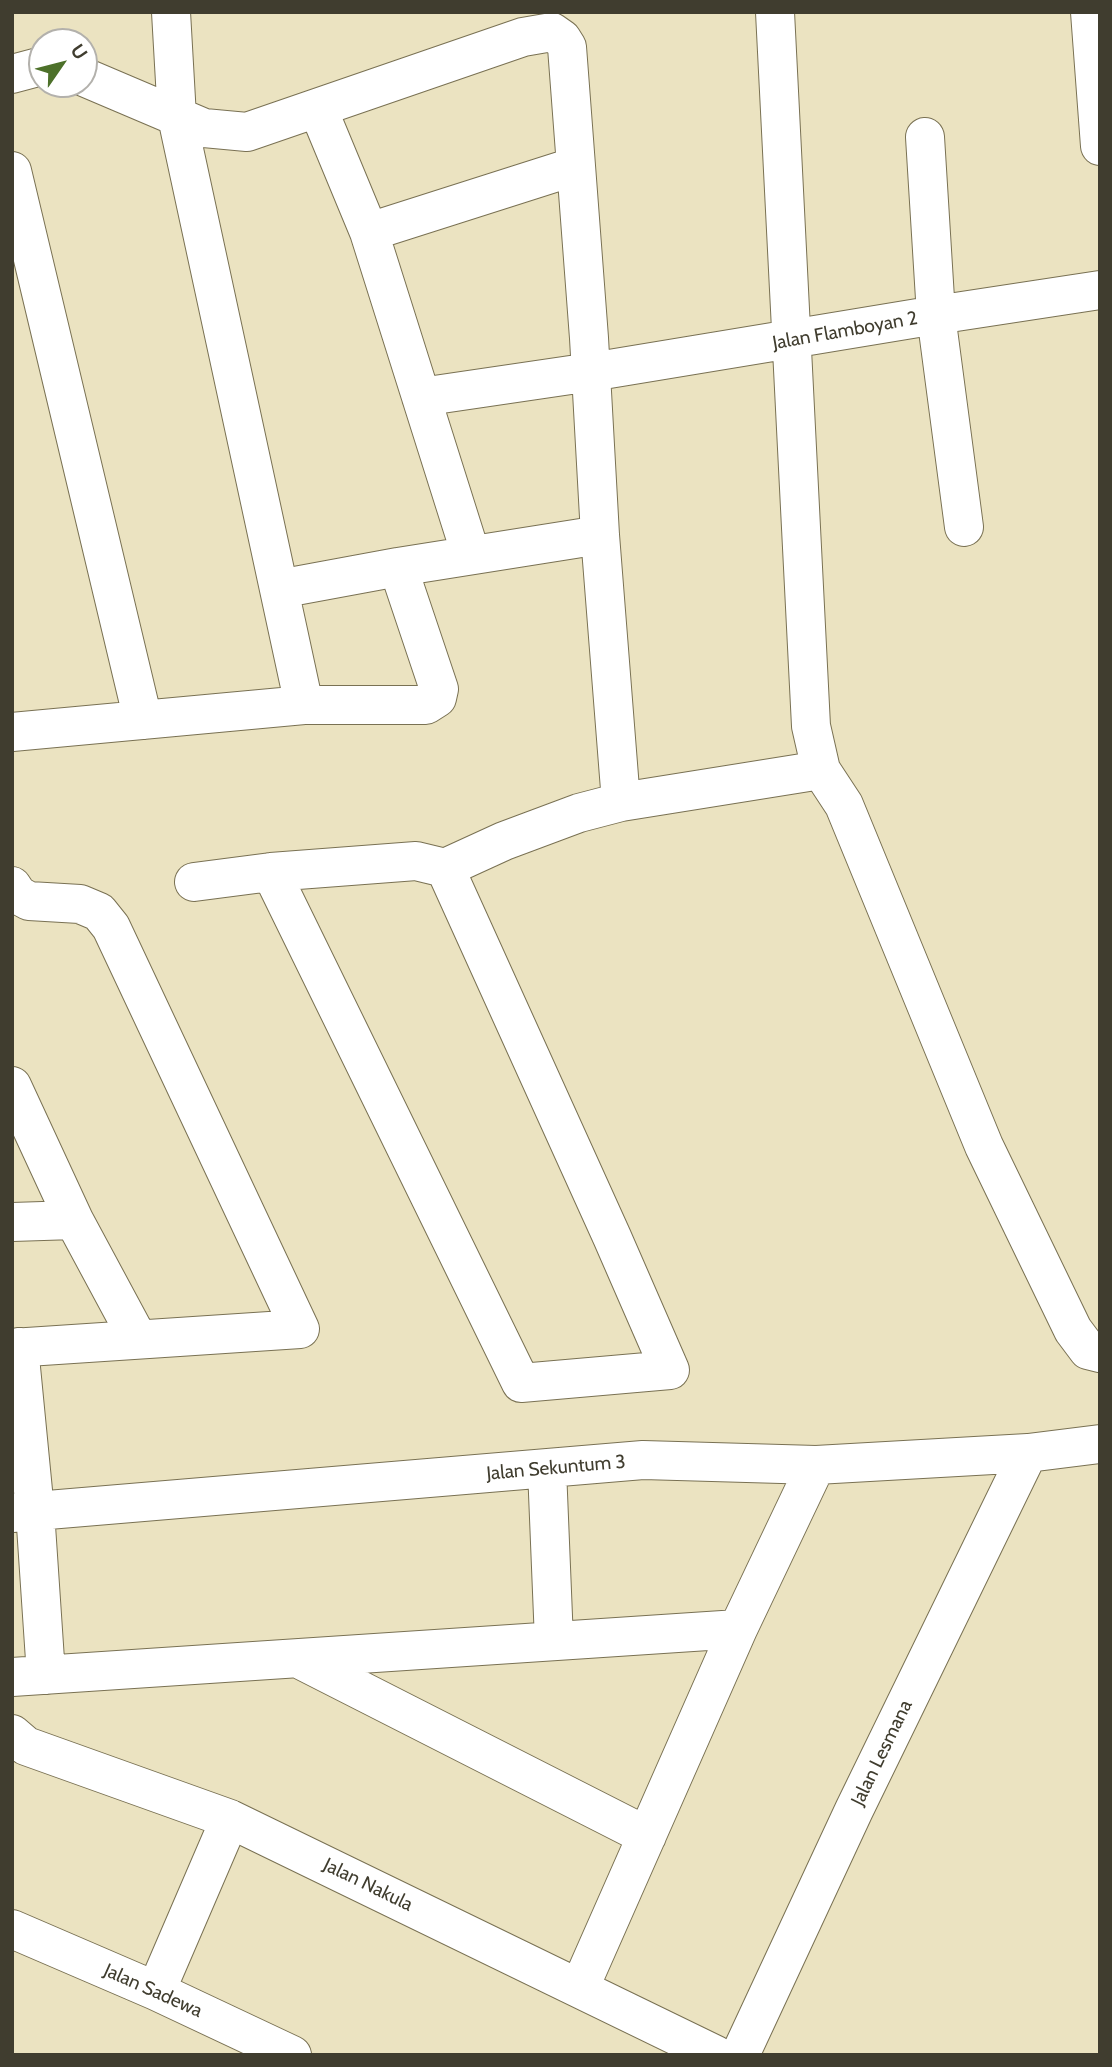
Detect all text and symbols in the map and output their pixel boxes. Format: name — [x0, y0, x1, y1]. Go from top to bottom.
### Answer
north arrow — [28, 28, 98, 98]
text: U — [66, 40, 92, 64]
street label: Jalan Flamboyan 2 — [771, 307, 919, 355]
street label: Jalan Sekuntum 3 — [485, 1451, 627, 1485]
street label: Jalan Lesmana — [847, 1696, 917, 1810]
street label: Jalan Nakula — [320, 1854, 416, 1916]
street label: Jalan Sadewa — [100, 1959, 206, 2023]

